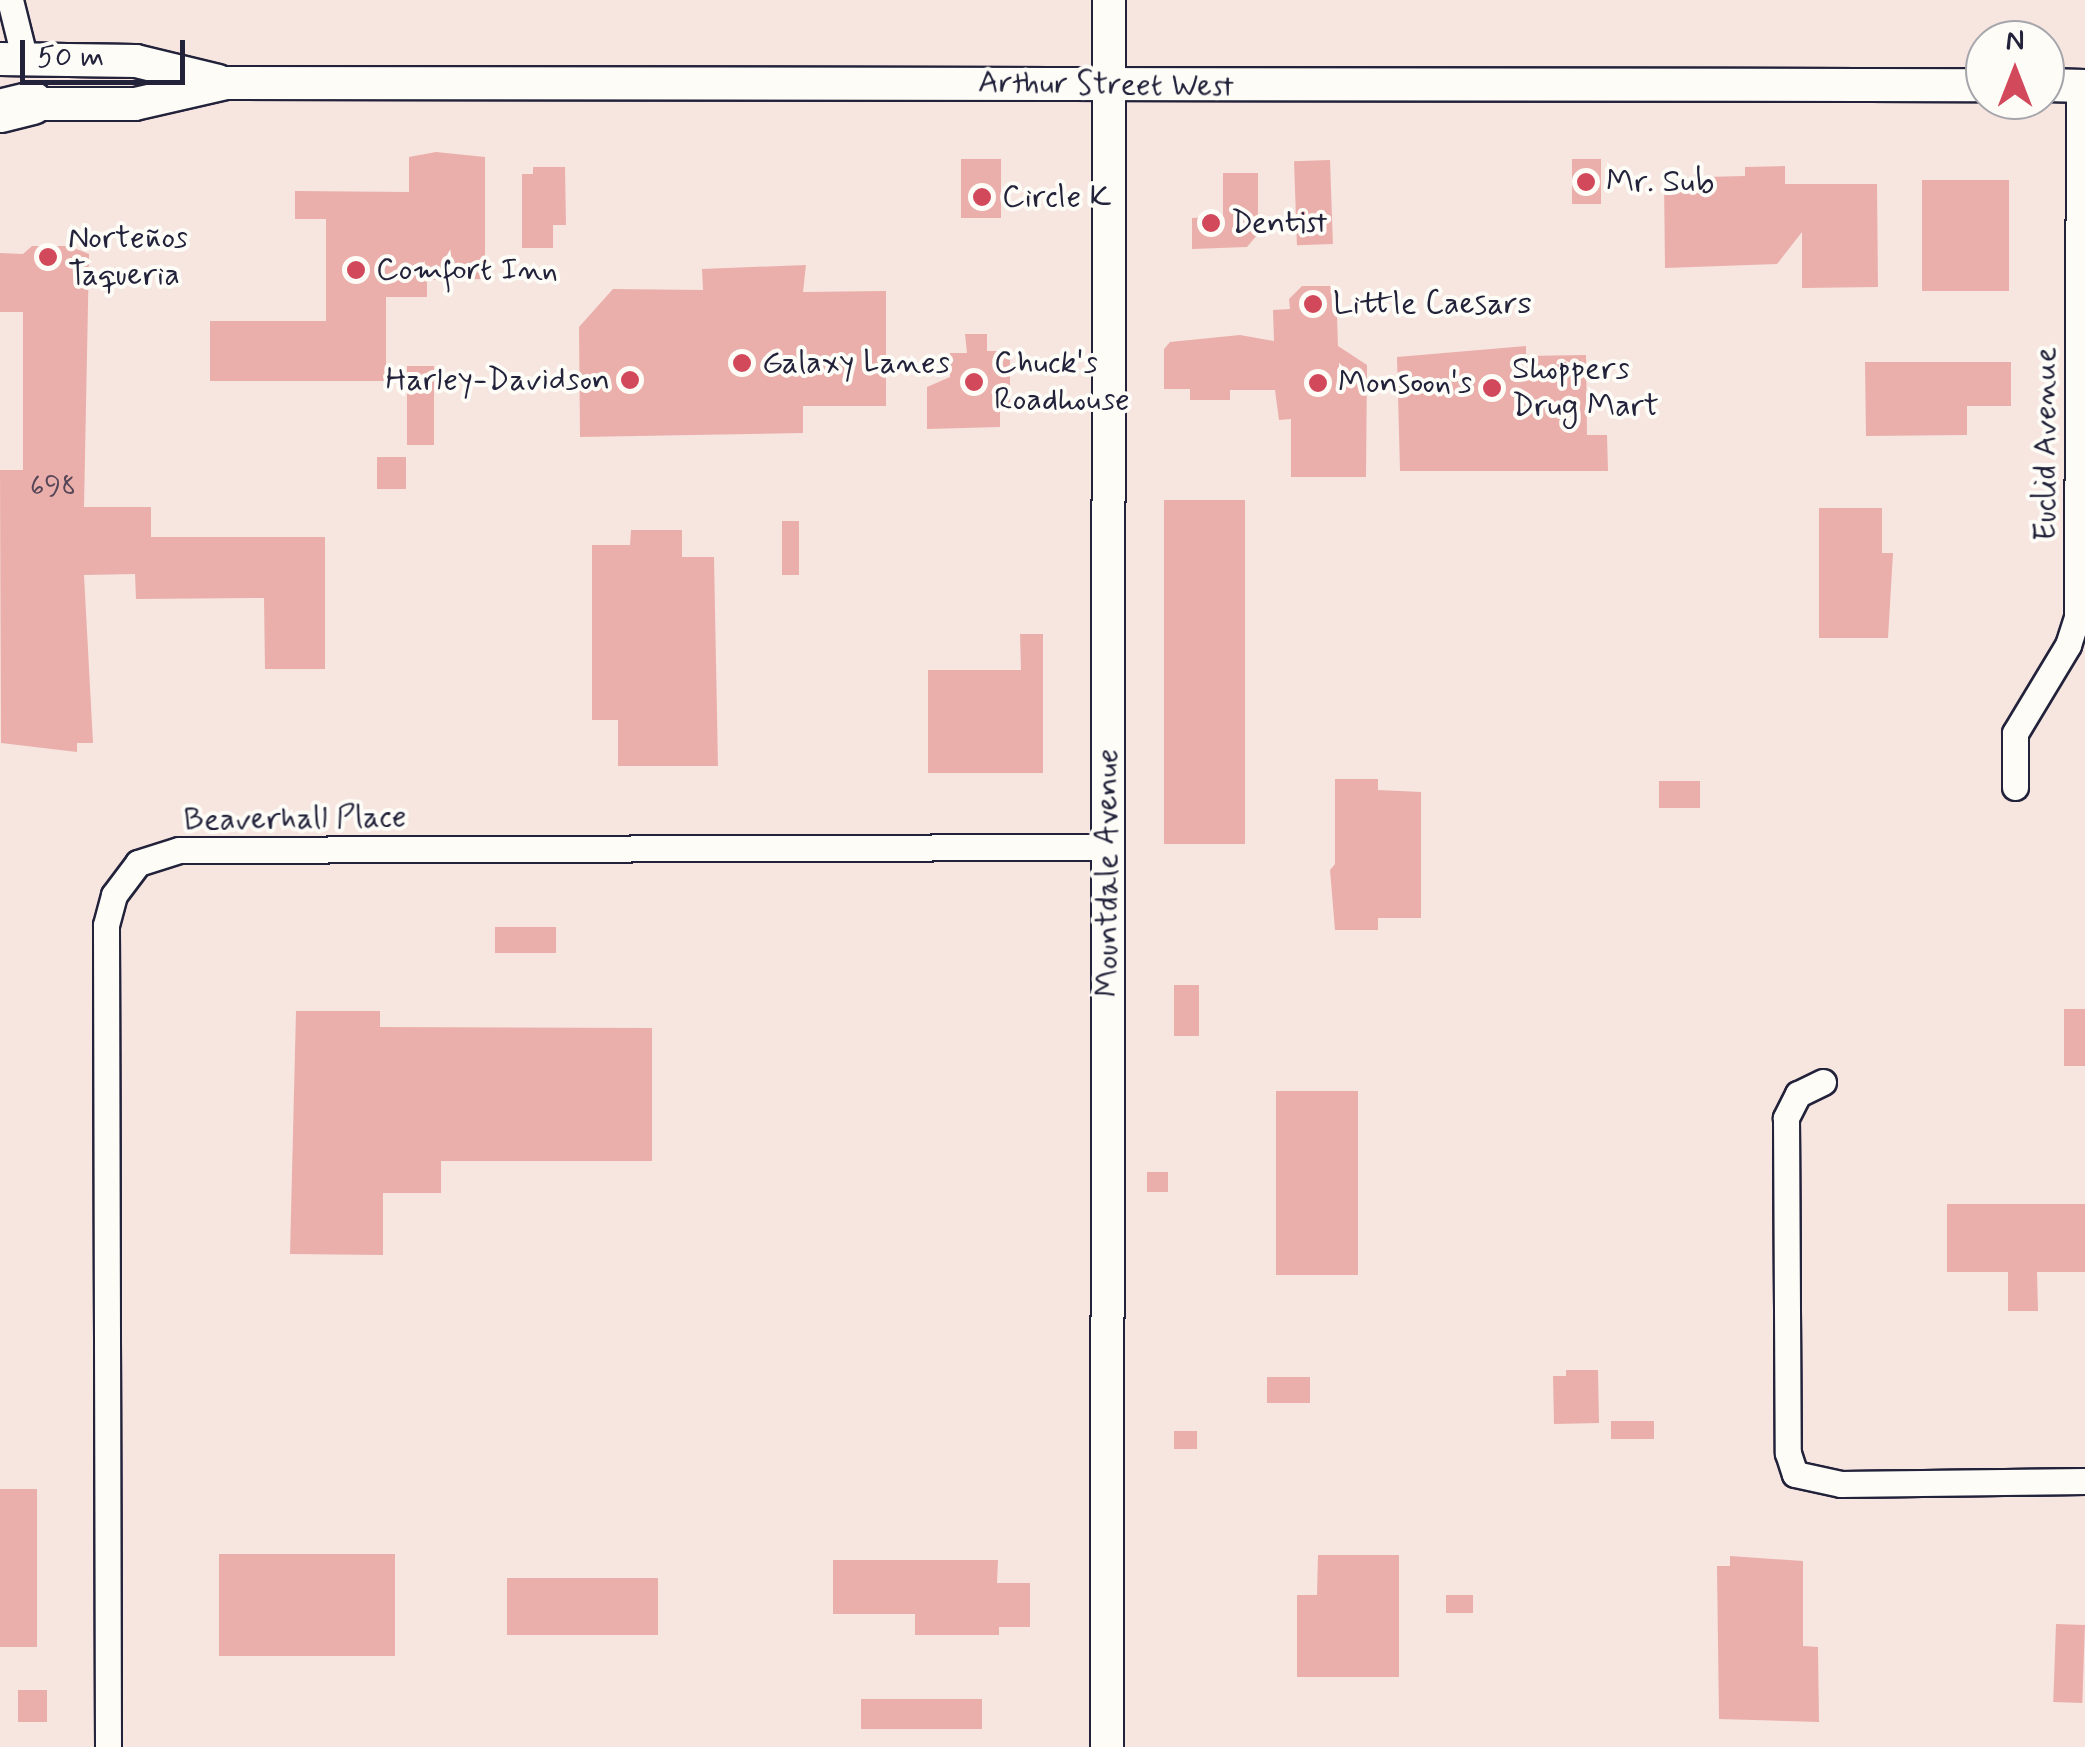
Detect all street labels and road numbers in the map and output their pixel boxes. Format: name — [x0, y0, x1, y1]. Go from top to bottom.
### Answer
street label: Arthur Street West — [973, 63, 1239, 107]
street label: Euclid Avenue — [2027, 351, 2065, 537]
street label: Mountdale Avenue — [1089, 747, 1127, 999]
street label: Beaverhall Place — [183, 798, 407, 840]

